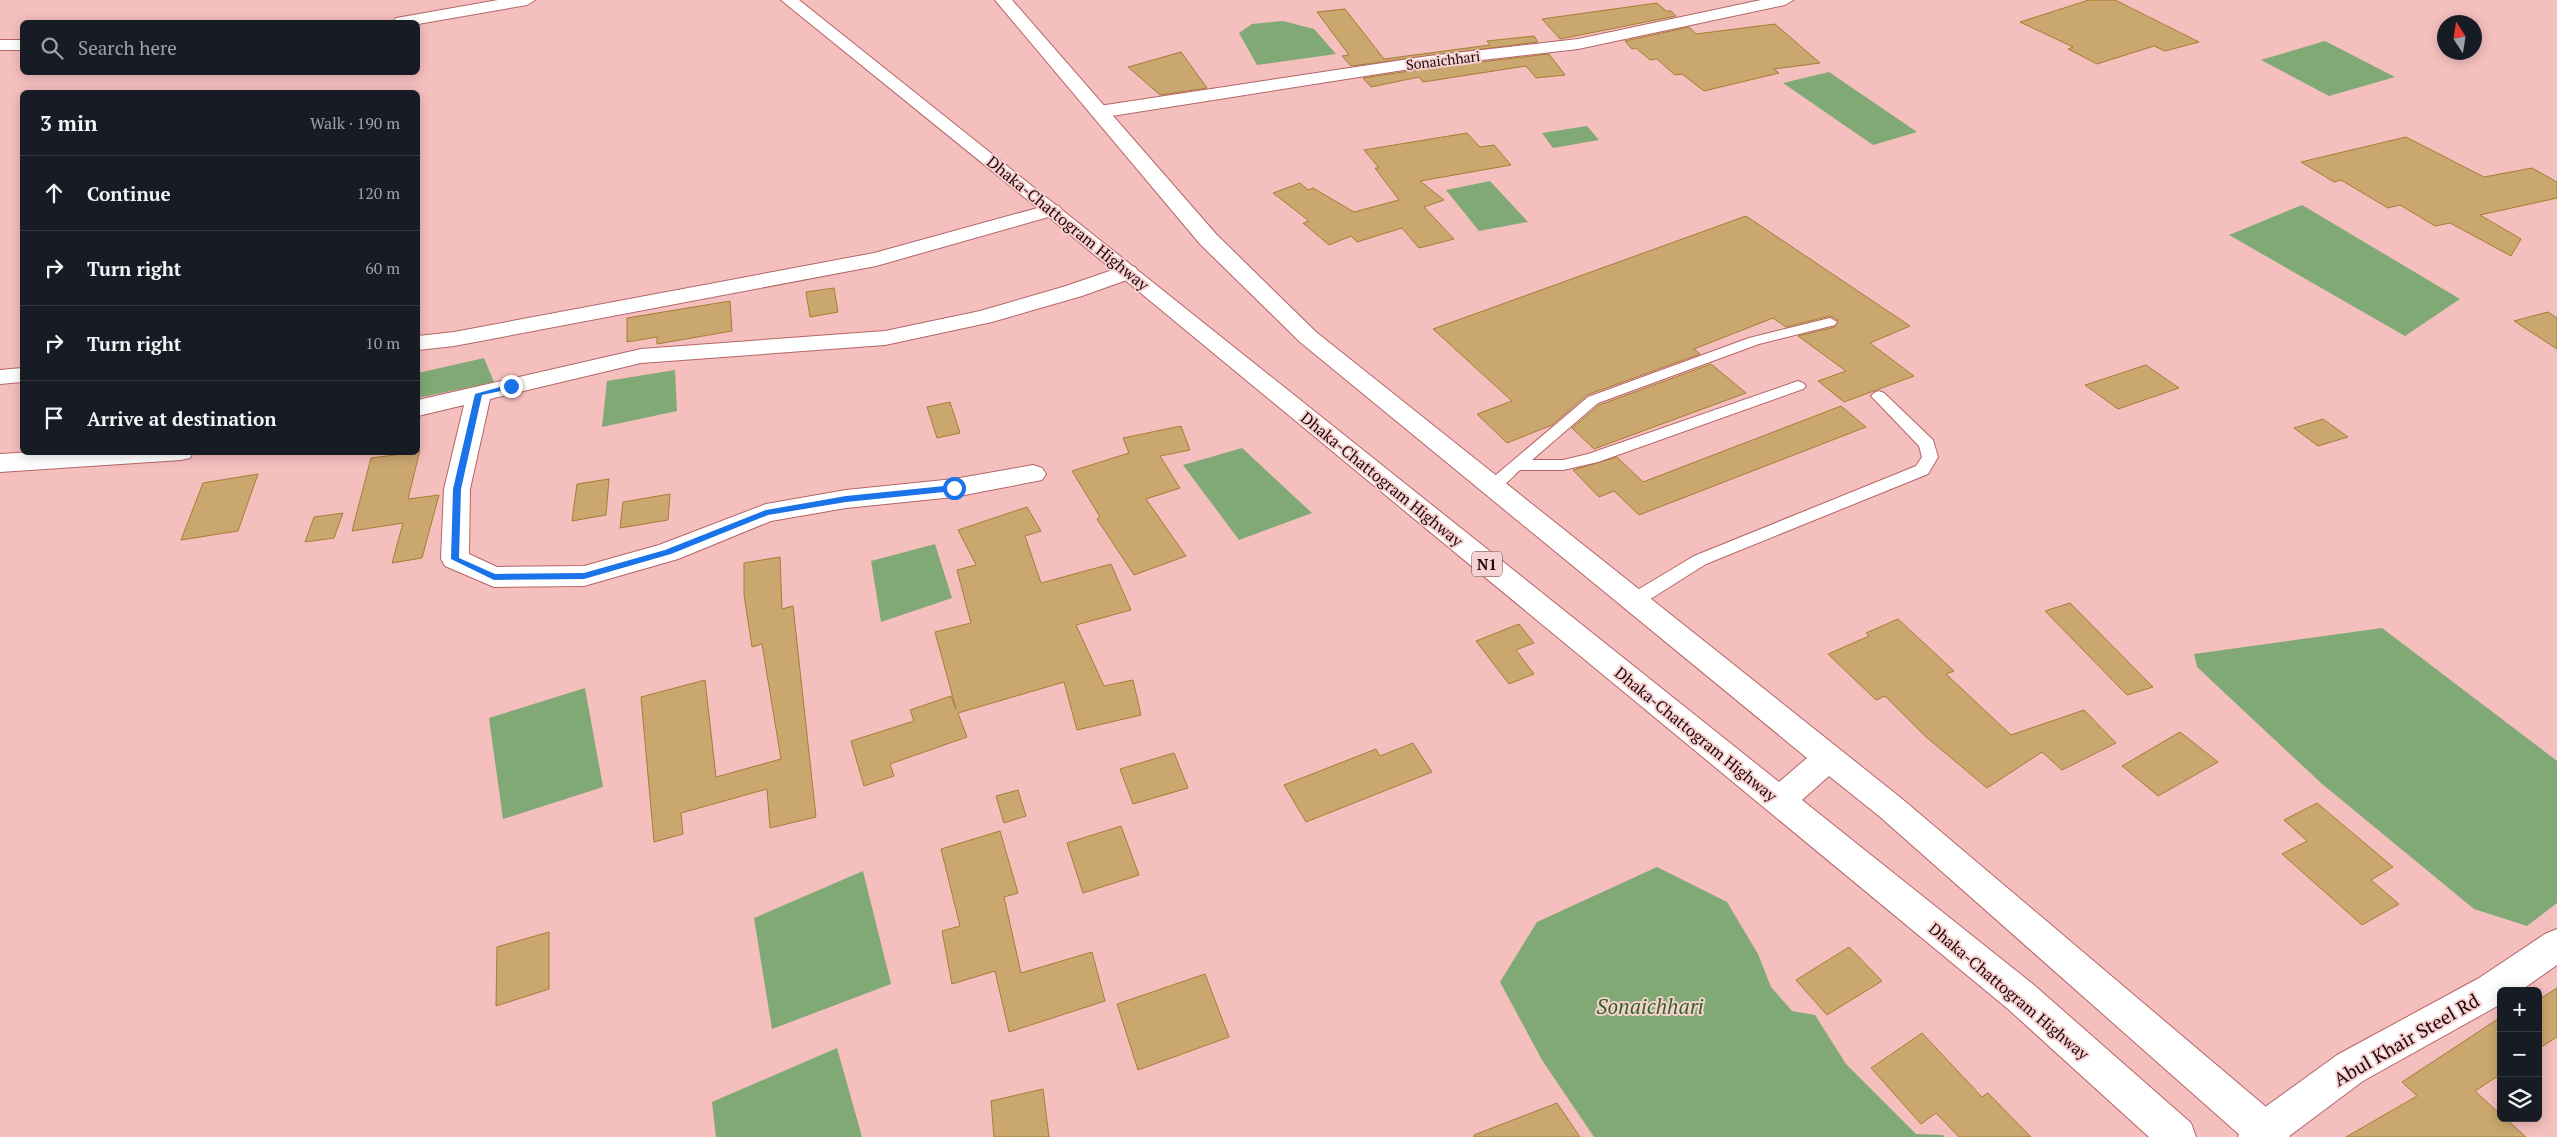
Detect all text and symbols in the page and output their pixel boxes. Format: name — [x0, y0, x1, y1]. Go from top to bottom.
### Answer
north arrow — [2437, 15, 2482, 60]
search box — [20, 20, 420, 75]
icon: search — [38, 34, 66, 62]
text: Search here — [78, 35, 177, 60]
street label: Sonaichhari — [1405, 46, 1481, 74]
text: 3 min — [40, 109, 97, 137]
text: Walk · 190 m — [310, 112, 400, 134]
street label: Dhaka-Chattogram Highway — [982, 151, 1154, 296]
icon: ahead — [40, 179, 68, 207]
text: Continue — [87, 181, 171, 206]
text: 120 m — [357, 182, 400, 204]
icon: right — [40, 254, 68, 282]
text: Turn right — [87, 256, 181, 281]
text: 60 m — [365, 257, 400, 279]
icon: right — [40, 329, 68, 357]
text: Turn right — [87, 331, 181, 356]
text: 10 m — [365, 332, 400, 354]
route end — [500, 375, 523, 398]
icon: arrive — [40, 404, 68, 432]
text: Arrive at destination — [87, 406, 276, 431]
street label: Dhaka-Chattogram Highway — [1296, 407, 1468, 552]
route start — [943, 477, 966, 500]
road number: N1 — [1472, 552, 1502, 576]
street label: Dhaka-Chattogram Highway — [1610, 662, 1782, 807]
street label: Dhaka-Chattogram Highway — [1924, 917, 2094, 1065]
street label: Abul Khair Steel Rd — [2328, 987, 2484, 1091]
map controls — [2497, 987, 2542, 1122]
button: + — [2497, 987, 2542, 1032]
water label: Sonaichhari — [1596, 992, 1704, 1020]
button: − — [2497, 1032, 2542, 1077]
button: layers — [2497, 1077, 2542, 1122]

